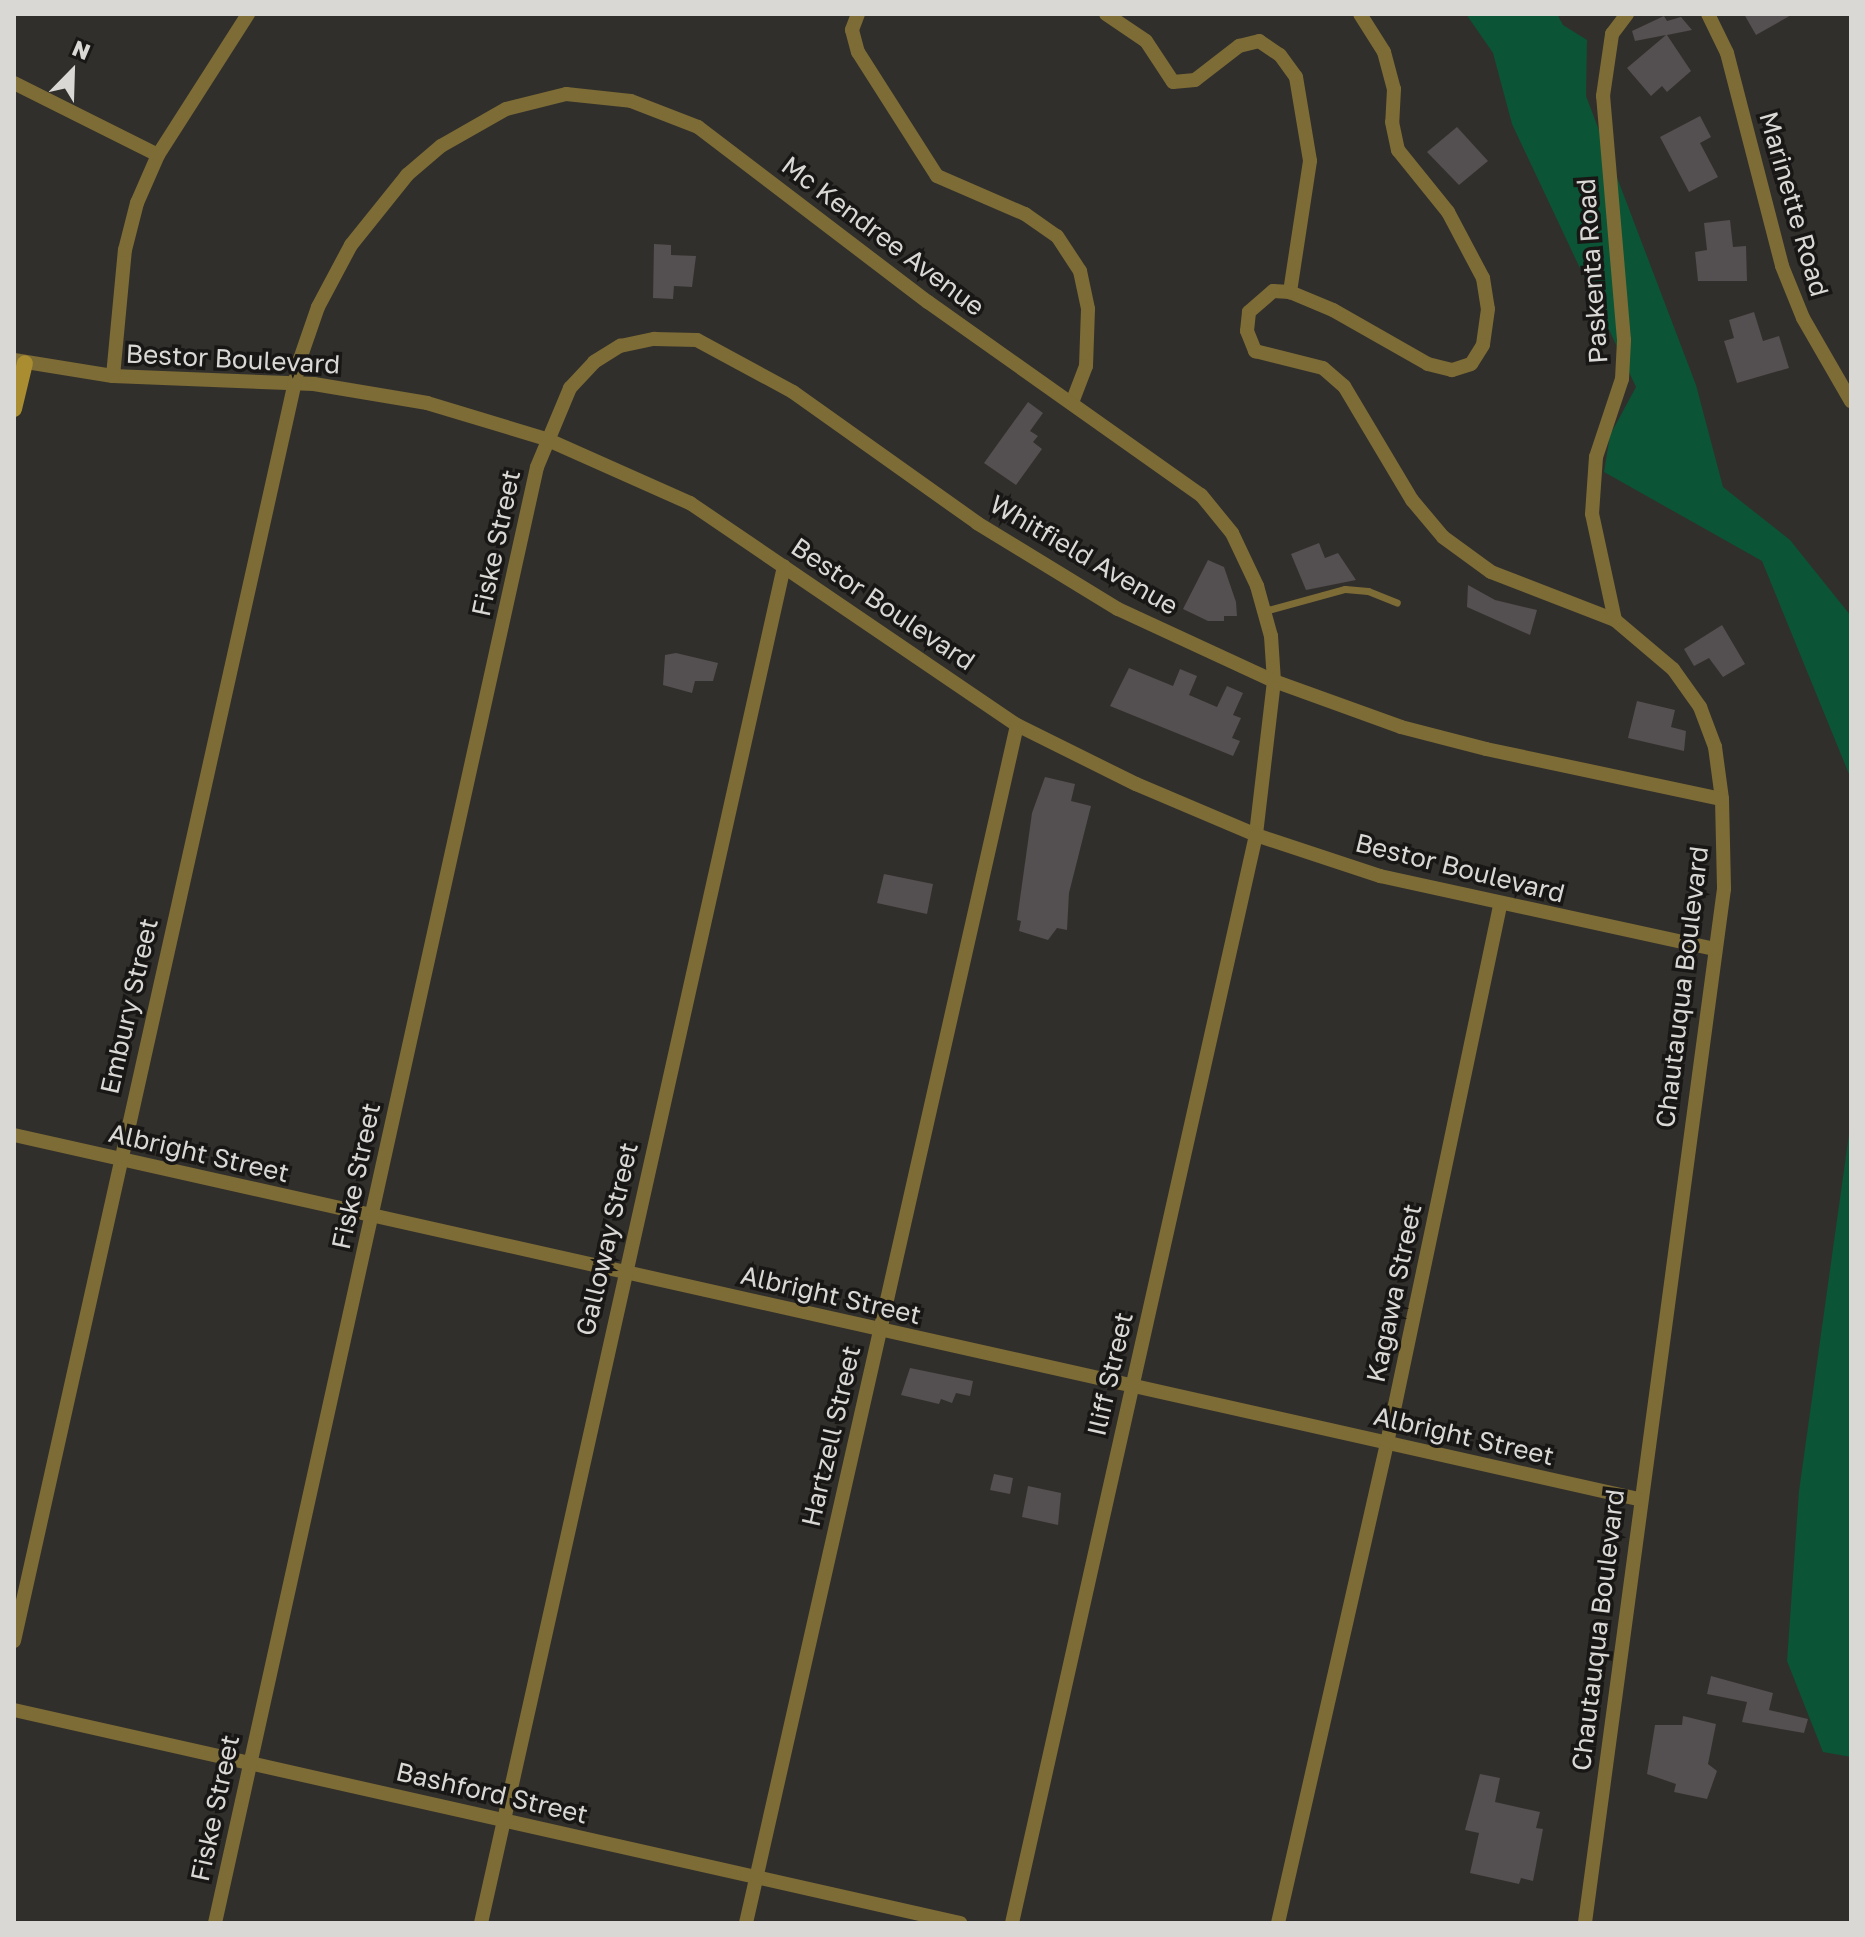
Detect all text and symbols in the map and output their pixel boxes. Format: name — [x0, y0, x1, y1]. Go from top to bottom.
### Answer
north arrow — [32, 32, 112, 112]
text: N — [69, 34, 95, 65]
street label: Marinette Road — [1753, 108, 1835, 300]
street label: Mc Kendree Avenue — [775, 150, 991, 322]
street label: Paskenta Road — [1570, 177, 1614, 365]
street label: Bestor Boulevard — [125, 338, 341, 380]
street label: Fiske Street — [465, 467, 527, 619]
street label: Whitfield Avenue — [984, 488, 1184, 622]
street label: Bestor Boulevard — [785, 531, 981, 677]
street label: Bestor Boulevard — [1352, 827, 1568, 909]
street label: Chautauqua Boulevard — [1649, 844, 1715, 1130]
street label: Embury Street — [94, 915, 164, 1097]
street label: Fiske Street — [325, 1100, 387, 1252]
street label: Albright Street — [106, 1117, 292, 1189]
street label: Galloway Street — [570, 1139, 644, 1339]
street label: Kagawa Street — [1360, 1201, 1428, 1385]
street label: Albright Street — [738, 1259, 924, 1331]
street label: Iliff Street — [1081, 1309, 1139, 1439]
street label: Hartzell Street — [795, 1343, 867, 1529]
street label: Albright Street — [1371, 1400, 1557, 1472]
street label: Chautauqua Boulevard — [1565, 1487, 1631, 1773]
street label: Fiske Street — [184, 1732, 246, 1884]
street label: Bashford Street — [393, 1756, 591, 1830]

